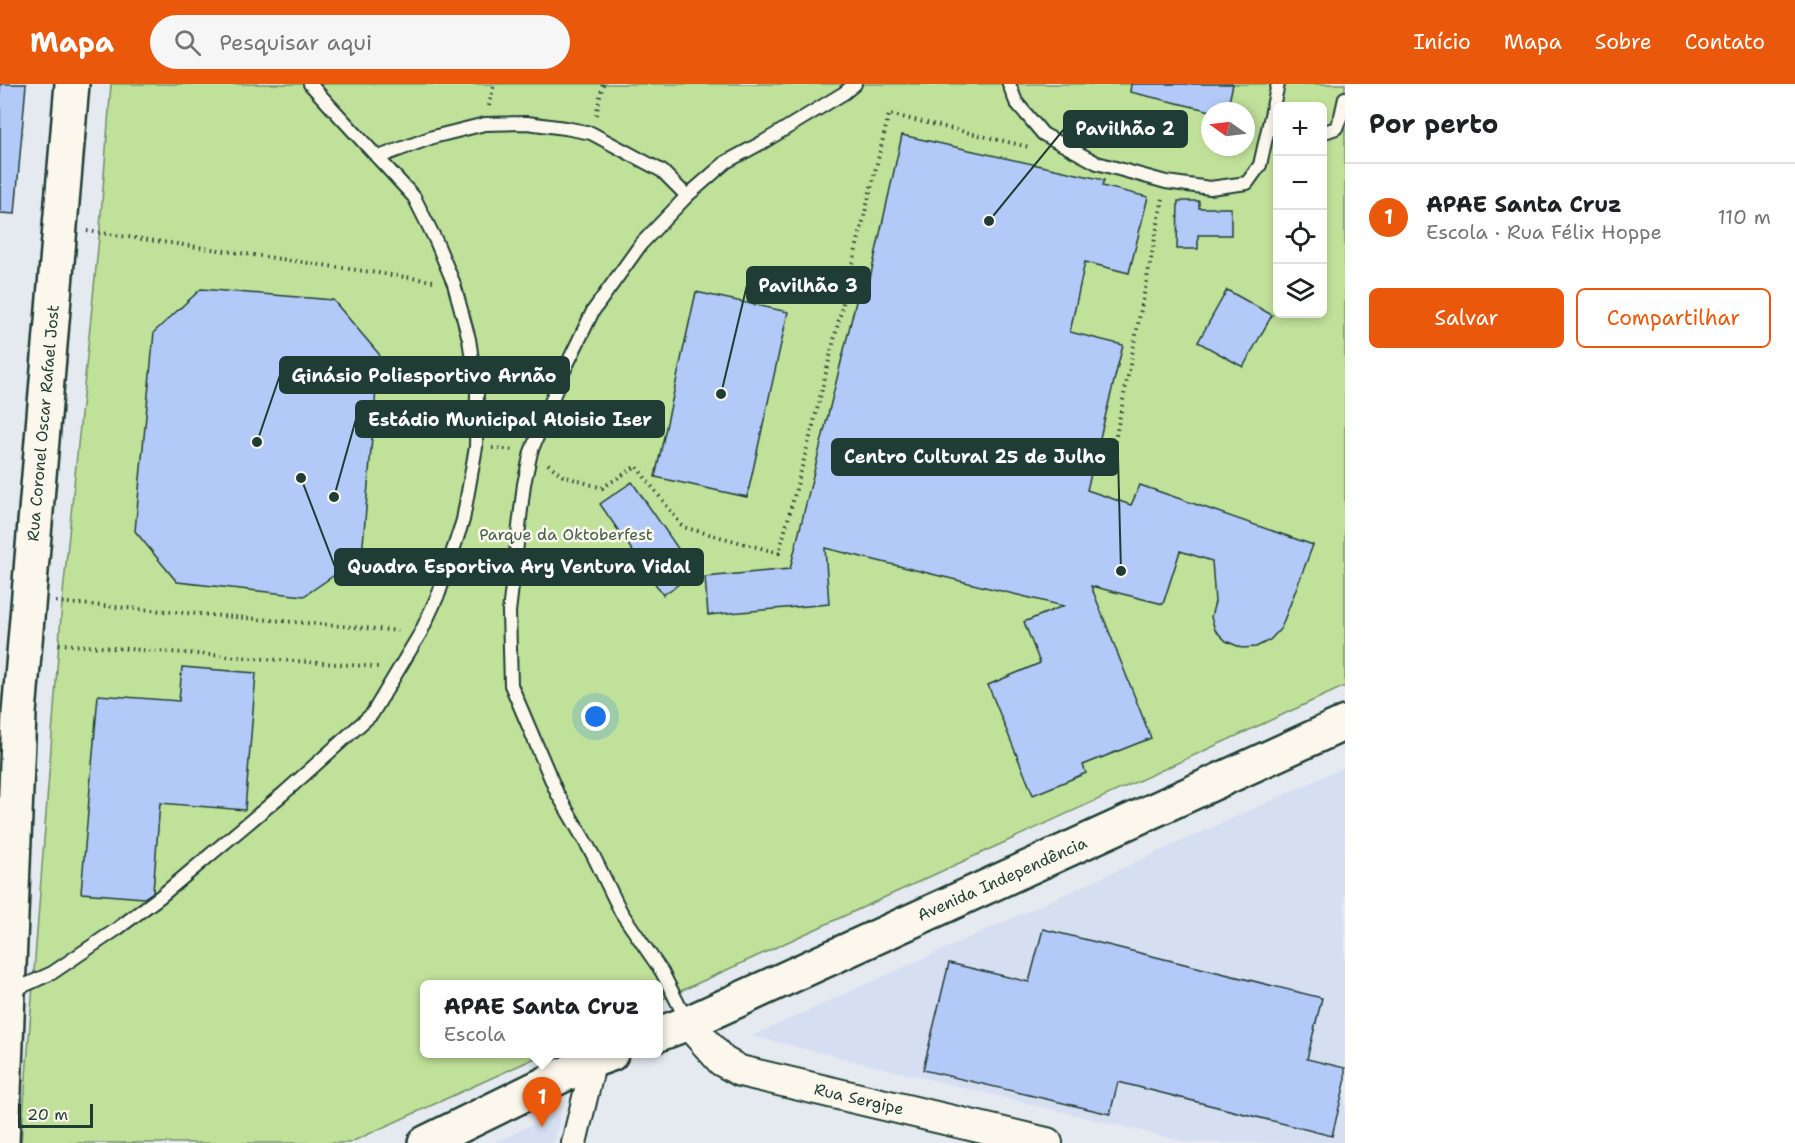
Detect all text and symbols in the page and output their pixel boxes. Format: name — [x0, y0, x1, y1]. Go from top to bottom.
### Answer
search box — [150, 15, 570, 69]
text: Mapa — [30, 23, 114, 61]
icon: search — [171, 26, 204, 59]
text: Pesquisar aqui — [219, 28, 372, 57]
text: Início — [1413, 28, 1471, 56]
text: Mapa — [1504, 28, 1562, 56]
text: Sobre — [1595, 28, 1652, 56]
text: Contato — [1685, 28, 1765, 56]
north arrow — [1201, 102, 1255, 156]
map controls — [1273, 102, 1327, 318]
button: + — [1273, 102, 1327, 156]
text: Por perto — [1369, 106, 1498, 141]
callout: Pavilhão 2 — [1064, 111, 1187, 147]
text: Pavilhão 2 — [1075, 117, 1175, 141]
button: − — [1273, 156, 1327, 210]
text: APAE Santa Cruz — [1426, 190, 1622, 219]
text: 1 — [1384, 204, 1393, 230]
text: 110 m — [1717, 204, 1771, 230]
button: locate — [1273, 210, 1327, 264]
text: Escola · Rua Félix Hoppe — [1426, 219, 1662, 245]
button: layers — [1273, 264, 1327, 318]
callout: Pavilhão 3 — [747, 267, 870, 303]
text: Pavilhão 3 — [758, 274, 858, 298]
button: Salvar — [1369, 288, 1564, 348]
button: Compartilhar — [1576, 288, 1771, 348]
street label: Rua Coronel Oscar Rafael Jost — [22, 304, 64, 542]
callout: Ginásio Poliesportivo Arnão — [280, 357, 569, 393]
text: Ginásio Poliesportivo Arnão — [292, 364, 556, 388]
callout: Estádio Municipal Aloisio Iser — [356, 401, 664, 437]
text: Estádio Municipal Aloisio Iser — [368, 408, 652, 432]
callout: Centro Cultural 25 de Julho — [832, 439, 1118, 475]
text: Centro Cultural 25 de Julho — [844, 445, 1106, 469]
park label: Parque da Oktoberfest — [479, 524, 653, 545]
callout: Quadra Esportiva Ary Ventura Vidal — [335, 549, 703, 585]
text: Quadra Esportiva Ary Ventura Vidal — [347, 555, 691, 579]
your location — [581, 702, 610, 731]
street label: Avenida Independência — [914, 832, 1090, 926]
popup — [420, 980, 663, 1058]
text: APAE Santa Cruz — [444, 992, 639, 1021]
text: Escola — [444, 1021, 506, 1047]
pin: 1 — [522, 1078, 562, 1127]
street label: Rua Sergipe — [812, 1078, 906, 1120]
scale bar — [18, 1101, 93, 1128]
text: 20 m — [27, 1104, 68, 1125]

